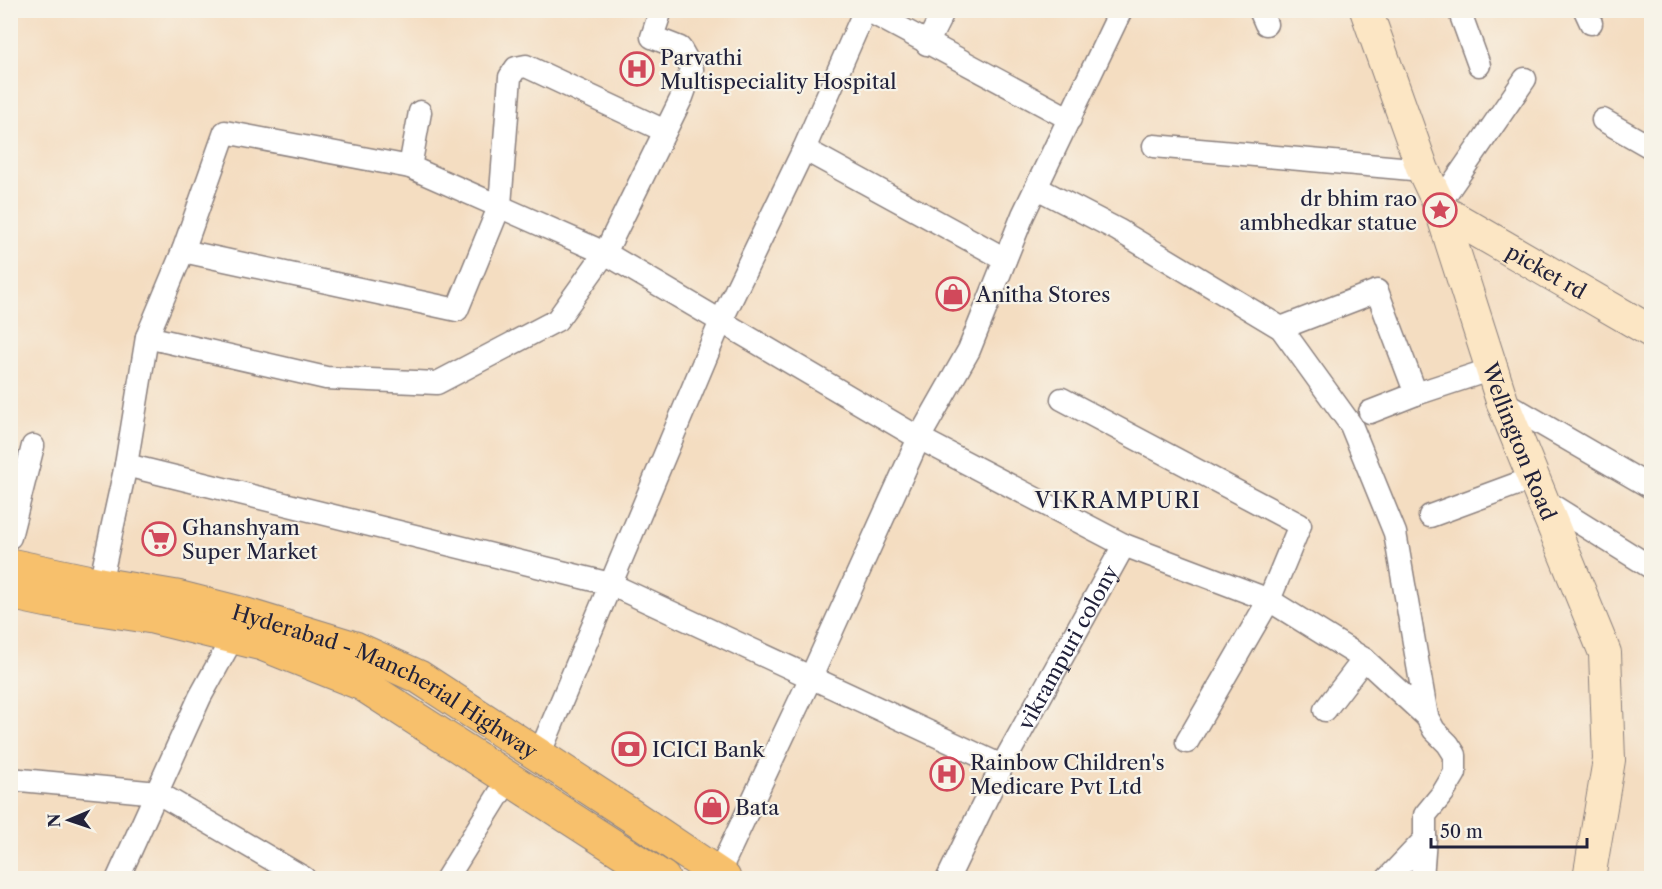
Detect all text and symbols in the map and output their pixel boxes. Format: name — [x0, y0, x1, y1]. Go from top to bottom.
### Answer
place label: Parvathi Multispeciality Hospital — [660, 45, 896, 94]
hospital icon: Parvathi Multispeciality Hospital — [619, 51, 655, 87]
place label: dr bhim rao ambhedkar statue — [1240, 186, 1417, 235]
place icon: dr bhim rao ambhedkar statue — [1422, 192, 1458, 228]
street label: picket rd — [1502, 238, 1591, 304]
shop icon: Anitha Stores — [935, 276, 971, 312]
place label: Anitha Stores — [975, 282, 1110, 307]
street label: Wellington Road — [1478, 358, 1562, 524]
district label: VIKRAMPURI — [1034, 487, 1201, 514]
place label: Ghanshyam Super Market — [182, 515, 318, 564]
supermarket icon: Ghanshyam Super Market — [141, 521, 177, 557]
street label: vikrampuri colony — [1012, 561, 1123, 734]
street label: Hyderabad - Mancherial Highway — [229, 599, 542, 764]
bank icon: ICICI Bank — [611, 731, 647, 767]
place label: ICICI Bank — [652, 737, 765, 762]
place label: Rainbow Children's Medicare Pvt Ltd — [970, 750, 1165, 799]
hospital icon: Rainbow Children's Medicare Pvt Ltd — [929, 756, 965, 792]
shop icon: Bata — [694, 789, 730, 825]
north arrow — [39, 790, 99, 850]
place label: Bata — [735, 795, 780, 820]
scale bar — [1431, 811, 1587, 849]
text: N — [44, 813, 64, 828]
text: 50 m — [1440, 821, 1483, 843]

